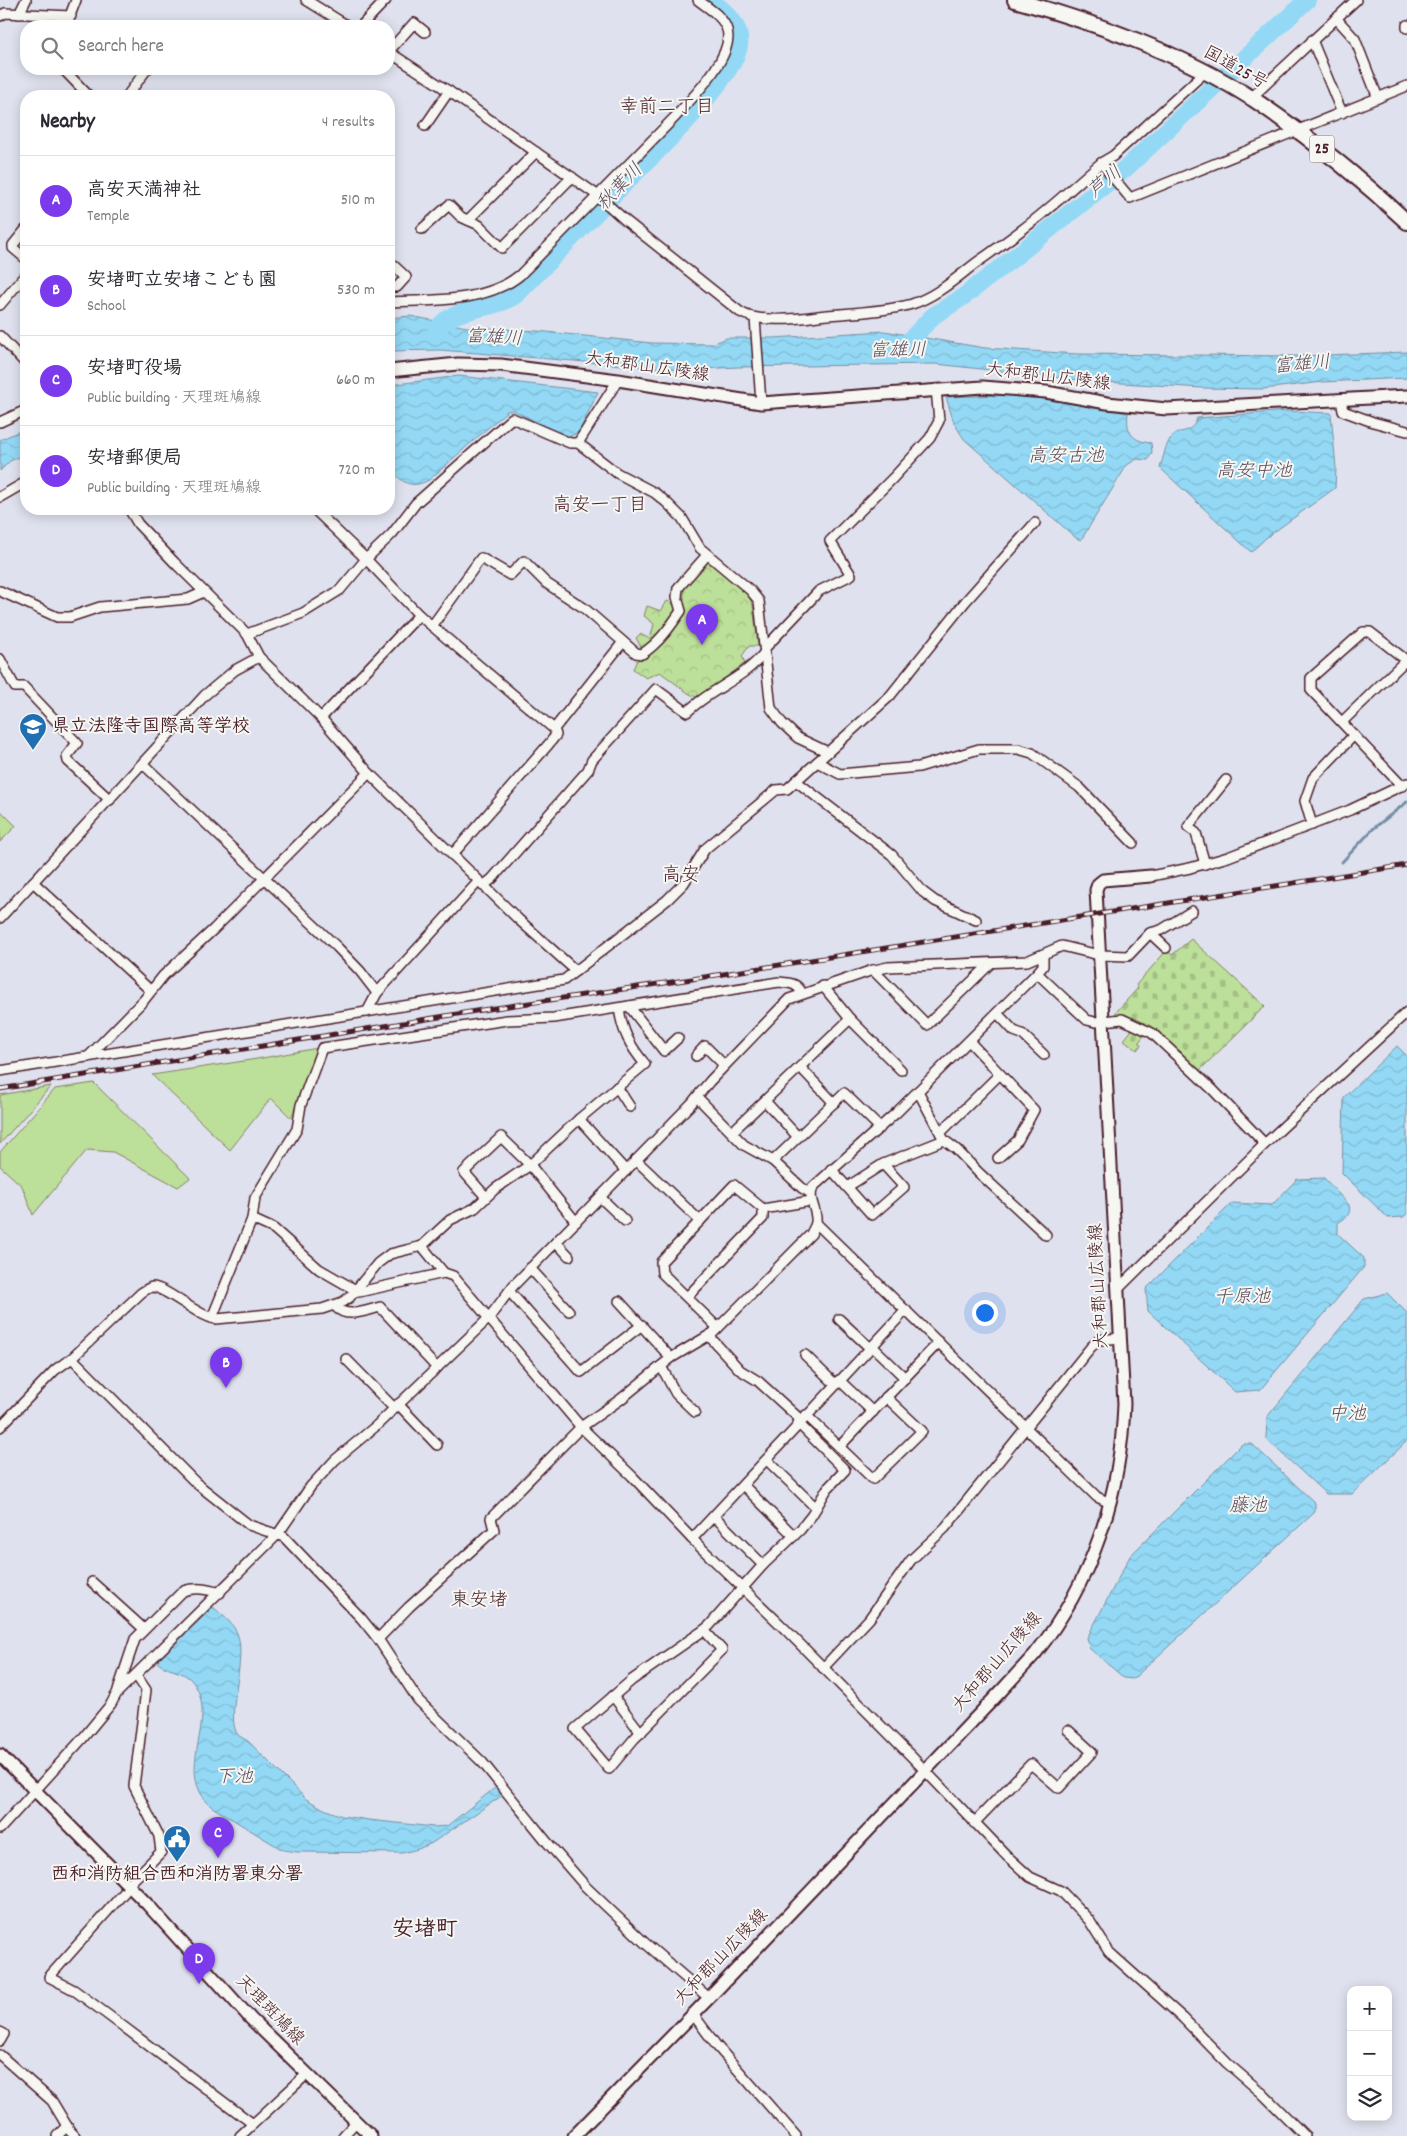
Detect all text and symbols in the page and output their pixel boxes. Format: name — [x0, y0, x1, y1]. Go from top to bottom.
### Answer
search box — [20, 20, 395, 75]
icon: search — [38, 34, 66, 62]
text: Search here — [78, 34, 164, 61]
street label: 国道25号 — [1198, 41, 1272, 97]
district label: 幸前二丁目 — [619, 95, 715, 122]
text: Nearby — [40, 108, 95, 138]
text: 4 results — [322, 111, 375, 134]
road number: 25 — [1310, 136, 1334, 162]
water label: 秋葉川 — [591, 158, 651, 218]
water label: 芦川 — [1083, 161, 1129, 205]
text: 高安天満神社 — [87, 178, 201, 205]
text: A — [52, 189, 60, 212]
text: 510 m — [341, 189, 375, 212]
text: Temple — [87, 205, 130, 228]
text: 安堵町立安堵こども園 — [87, 268, 277, 295]
text: B — [52, 279, 60, 302]
text: 530 m — [337, 279, 375, 302]
text: School — [87, 295, 126, 318]
water label: 富雄川 — [465, 324, 523, 354]
water label: 富雄川 — [869, 338, 927, 366]
street label: 大和郡山広陵線 — [583, 347, 711, 389]
water label: 富雄川 — [1272, 350, 1332, 382]
text: 安堵町役場 — [87, 356, 182, 383]
street label: 大和郡山広陵線 — [984, 358, 1112, 398]
text: C — [52, 369, 60, 392]
text: 660 m — [336, 369, 375, 392]
text: Public building · 天理斑鳩線 — [87, 387, 261, 410]
water label: 高安古池 — [1028, 444, 1105, 471]
text: 安堵郵便局 — [87, 446, 182, 473]
text: D — [52, 459, 60, 482]
text: 720 m — [339, 459, 375, 482]
water label: 高安中池 — [1216, 459, 1293, 486]
text: Public building · 天理斑鳩線 — [87, 477, 261, 500]
district label: 高安一丁目 — [552, 493, 648, 520]
pin: A — [686, 604, 718, 645]
school or university icon: 県立法隆寺国際高等学校 — [18, 712, 48, 751]
place label: 県立法隆寺国際高等学校 — [52, 715, 250, 740]
district label: 高安 — [662, 863, 700, 890]
street label: 大和郡山広陵線 — [1084, 1222, 1116, 1350]
water label: 千原池 — [1213, 1285, 1271, 1312]
your location — [972, 1300, 998, 1326]
pin: B — [210, 1347, 242, 1388]
water label: 中池 — [1328, 1402, 1367, 1429]
water label: 藤池 — [1229, 1494, 1268, 1521]
district label: 東安堵 — [450, 1588, 508, 1615]
street label: 大和郡山広陵線 — [947, 1607, 1049, 1719]
water label: 下池 — [215, 1765, 254, 1792]
pin: C — [202, 1817, 234, 1858]
public building icon: 西和消防組合西和消防署東分署 — [162, 1824, 192, 1863]
place label: 西和消防組合西和消防署東分署 — [51, 1863, 303, 1888]
street label: 大和郡山広陵線 — [669, 1904, 775, 2012]
district label: 安堵町 — [392, 1915, 458, 1946]
pin: D — [183, 1943, 215, 1984]
street label: 天理斑鳩線 — [229, 1970, 309, 2052]
map controls — [1347, 1986, 1392, 2121]
button: + — [1347, 1986, 1392, 2031]
button: − — [1347, 2031, 1392, 2076]
button: layers — [1347, 2076, 1392, 2121]

